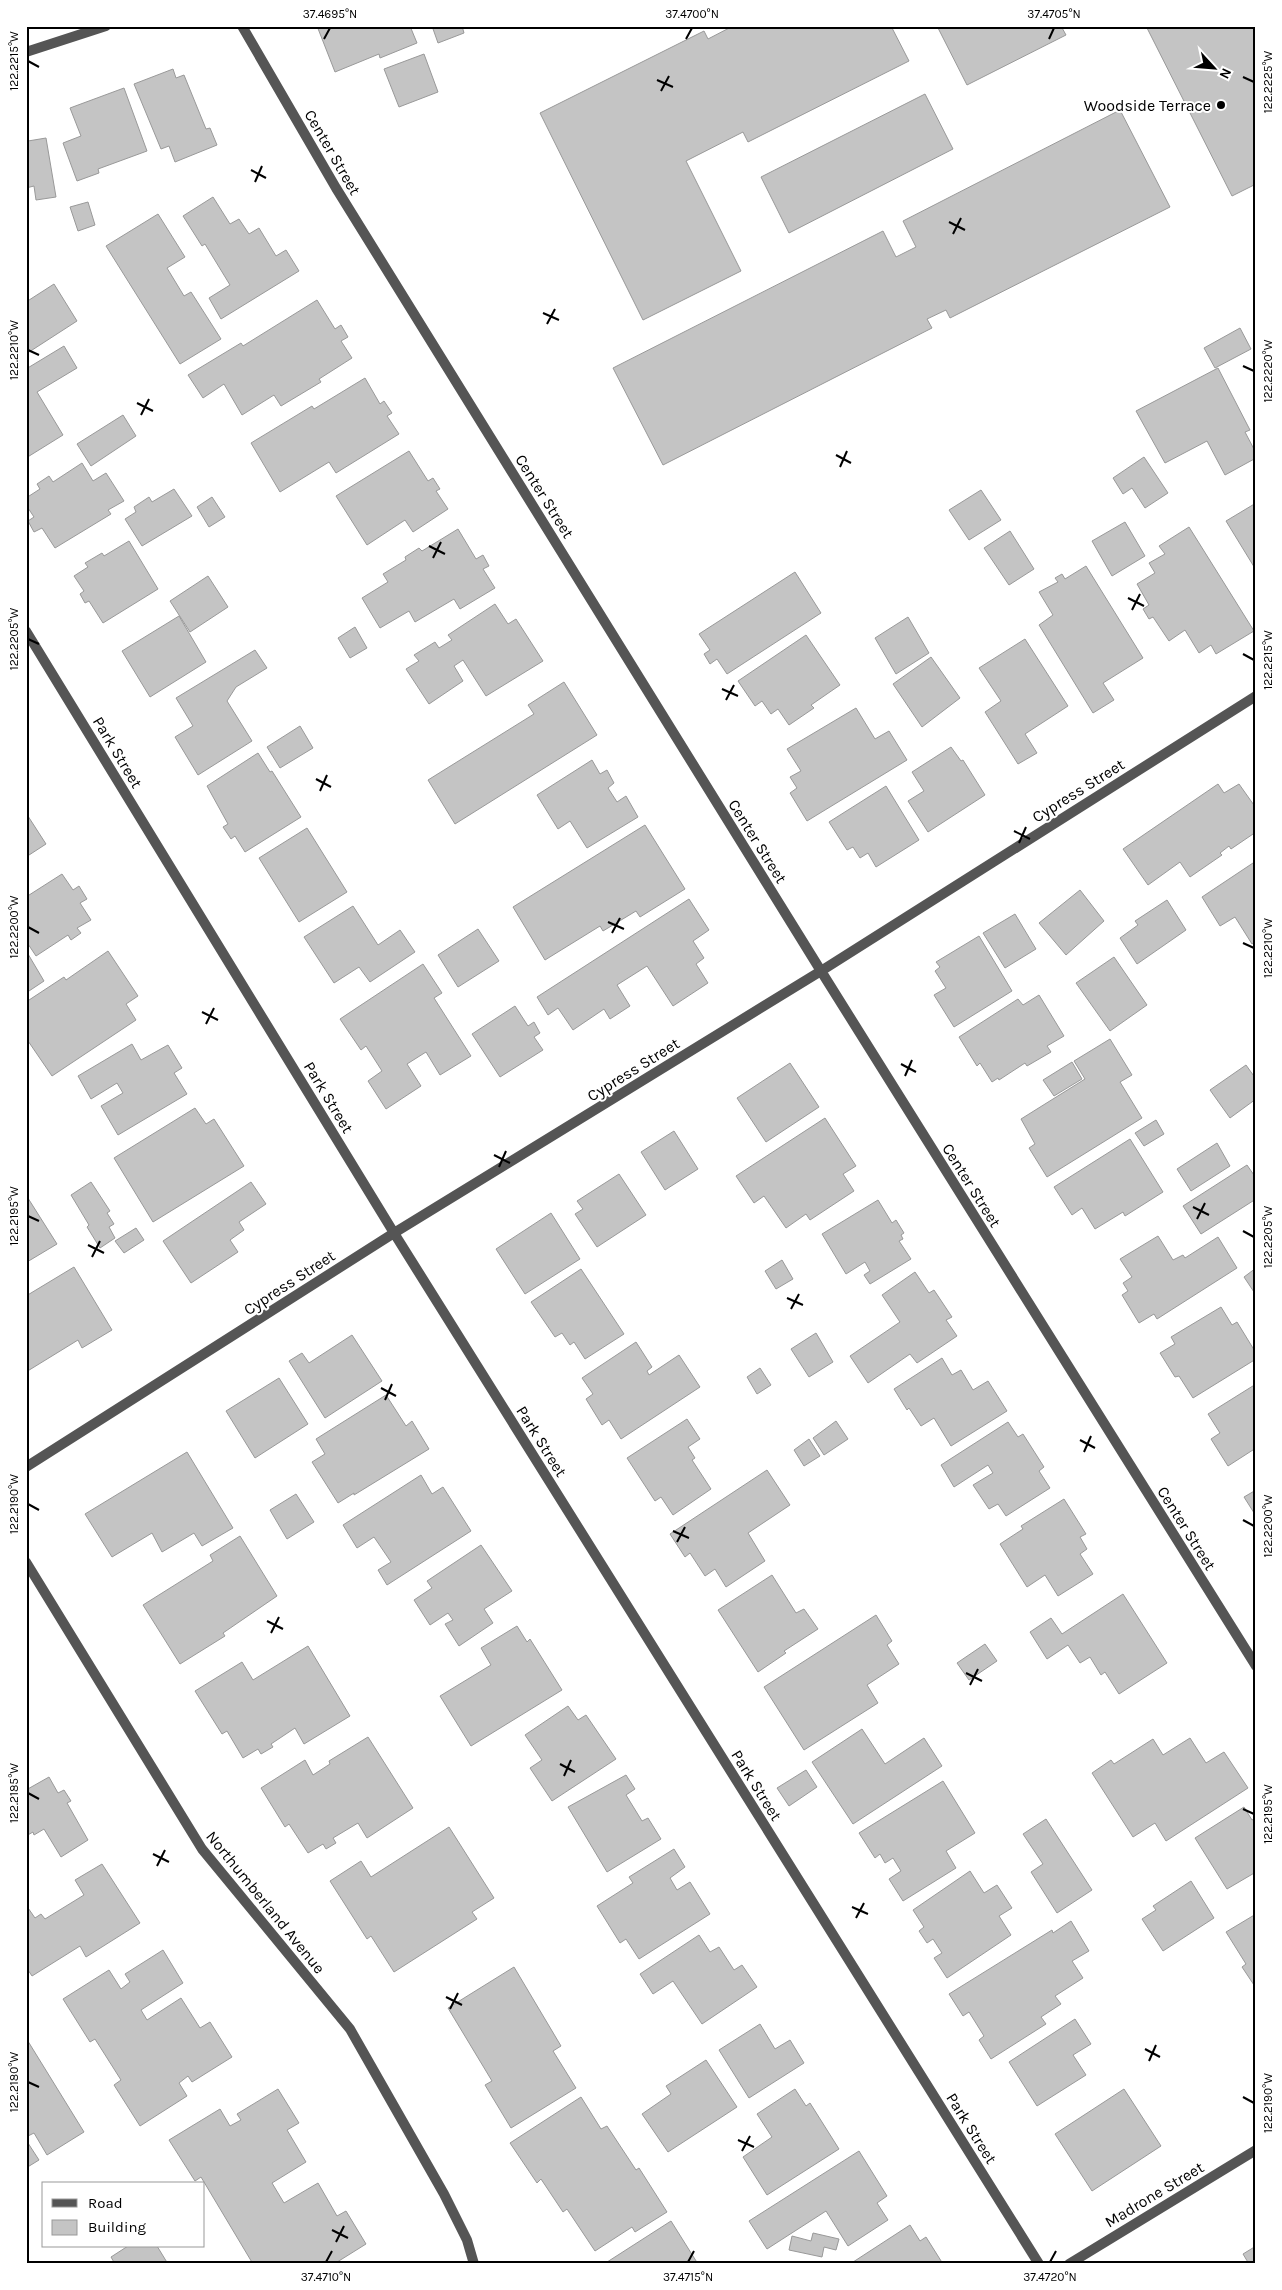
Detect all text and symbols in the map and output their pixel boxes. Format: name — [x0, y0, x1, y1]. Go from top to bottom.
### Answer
text: 37.4695°N — [303, 7, 357, 21]
text: 37.4700°N — [665, 7, 719, 21]
text: 37.4705°N — [1027, 7, 1081, 21]
text: 122.2215°W — [7, 31, 21, 91]
north arrow — [1190, 42, 1240, 92]
text: 122.2225°W — [1261, 50, 1275, 113]
text: N — [1215, 65, 1235, 82]
place label: Woodside Terrace — [1084, 96, 1211, 115]
marker: Woodside Terrace — [1215, 99, 1227, 111]
street label: Center Street — [300, 106, 365, 198]
text: 122.2210°W — [7, 320, 21, 380]
text: 122.2220°W — [1261, 339, 1275, 402]
street label: Center Street — [511, 451, 578, 542]
text: 122.2205°W — [7, 607, 21, 670]
text: 122.2215°W — [1261, 630, 1275, 690]
street label: Park Street — [89, 713, 146, 792]
street label: Cypress Street — [1029, 755, 1128, 826]
street label: Center Street — [724, 796, 791, 887]
text: 122.2200°W — [7, 895, 21, 958]
text: 122.2210°W — [1261, 918, 1275, 978]
street label: Cypress Street — [584, 1034, 683, 1105]
street label: Park Street — [300, 1058, 357, 1137]
street label: Center Street — [938, 1140, 1005, 1231]
text: 122.2195°W — [7, 1186, 21, 1246]
text: 122.2205°W — [1261, 1205, 1275, 1268]
street label: Cypress Street — [240, 1246, 339, 1319]
street label: Park Street — [512, 1402, 571, 1480]
text: 122.2190°W — [7, 1474, 21, 1534]
street label: Center Street — [1153, 1483, 1220, 1574]
text: 122.2200°W — [1261, 1494, 1275, 1557]
street label: Park Street — [727, 1746, 786, 1824]
text: 122.2185°W — [7, 1763, 21, 1823]
text: 122.2195°W — [1261, 1784, 1275, 1844]
street label: Northumberland Avenue — [202, 1827, 329, 1978]
text: 122.2180°W — [7, 2052, 21, 2112]
text: 122.2190°W — [1261, 2073, 1275, 2133]
street label: Park Street — [942, 2089, 1001, 2167]
street label: Madrone Street — [1101, 2157, 1207, 2231]
legend — [42, 2182, 205, 2248]
text: Road — [88, 2194, 123, 2212]
text: Building — [88, 2218, 146, 2236]
text: 37.4710°N — [301, 2270, 351, 2284]
text: 37.4715°N — [663, 2270, 713, 2284]
text: 37.4720°N — [1023, 2270, 1077, 2284]

